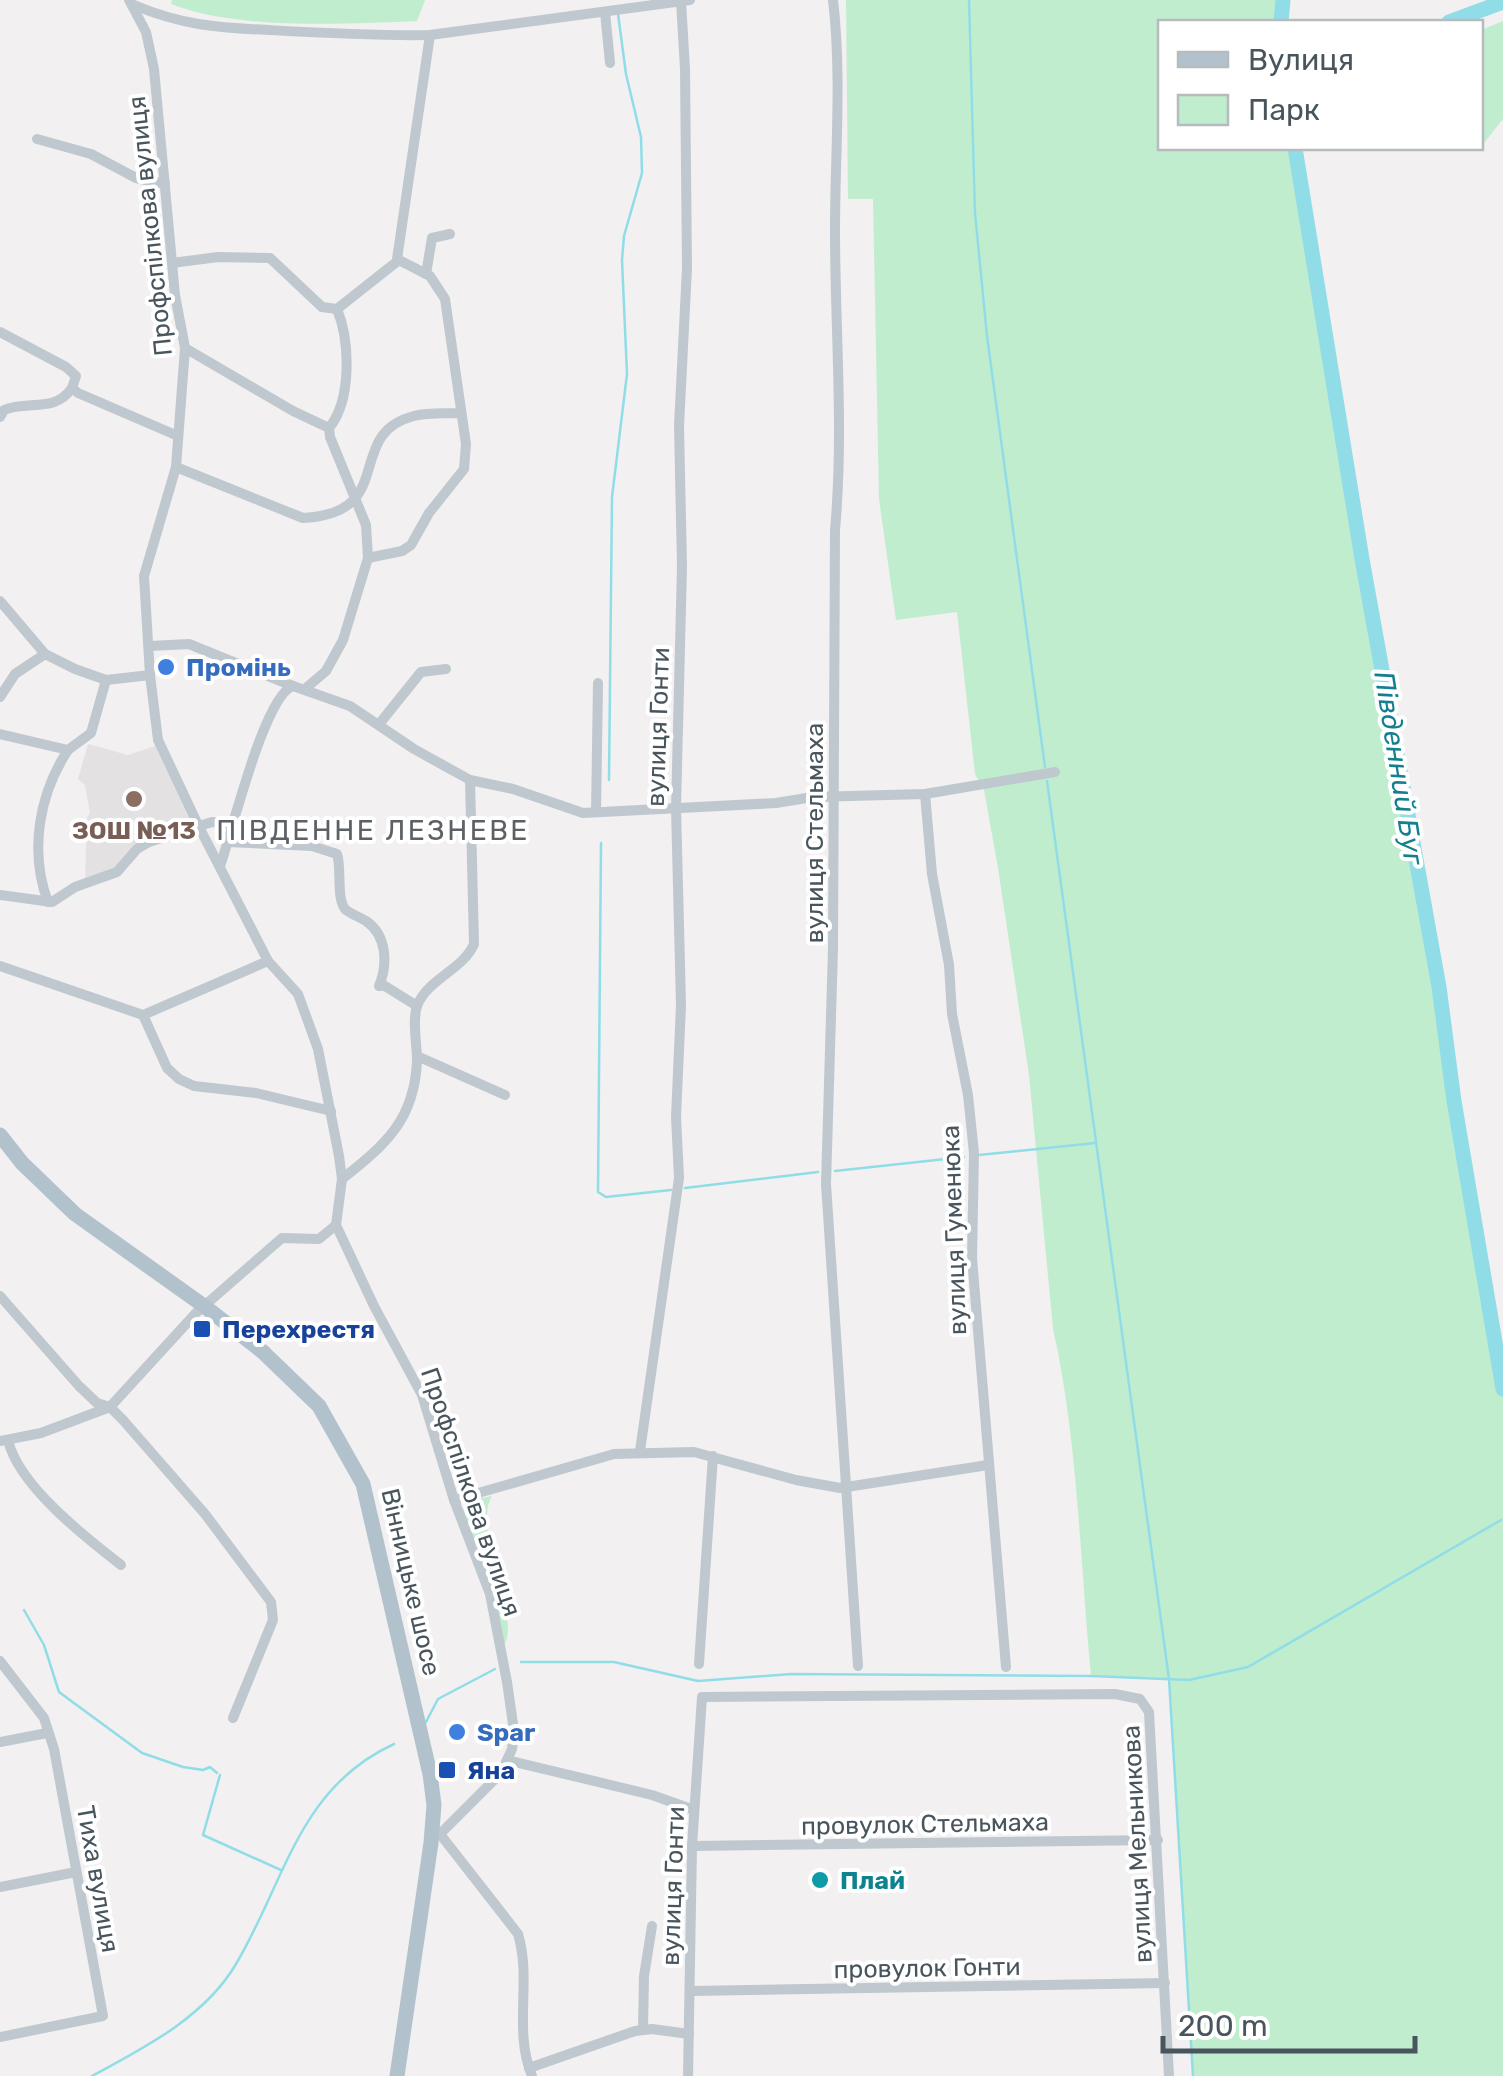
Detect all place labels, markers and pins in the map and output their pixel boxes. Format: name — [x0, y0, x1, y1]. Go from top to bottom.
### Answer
place label: Промінь — [186, 653, 291, 682]
marker: Промінь — [155, 656, 177, 678]
marker: ЗОШ №13 — [123, 788, 145, 810]
place label: ЗОШ №13 — [72, 816, 196, 845]
place label: Перехрестя — [222, 1315, 375, 1344]
marker: Перехрестя — [191, 1318, 213, 1340]
place label: Spar — [477, 1718, 536, 1747]
marker: Spar — [446, 1721, 468, 1743]
place label: Яна — [467, 1756, 515, 1785]
marker: Яна — [436, 1759, 458, 1781]
place label: Плай — [840, 1866, 905, 1895]
marker: Плай — [809, 1869, 831, 1891]

